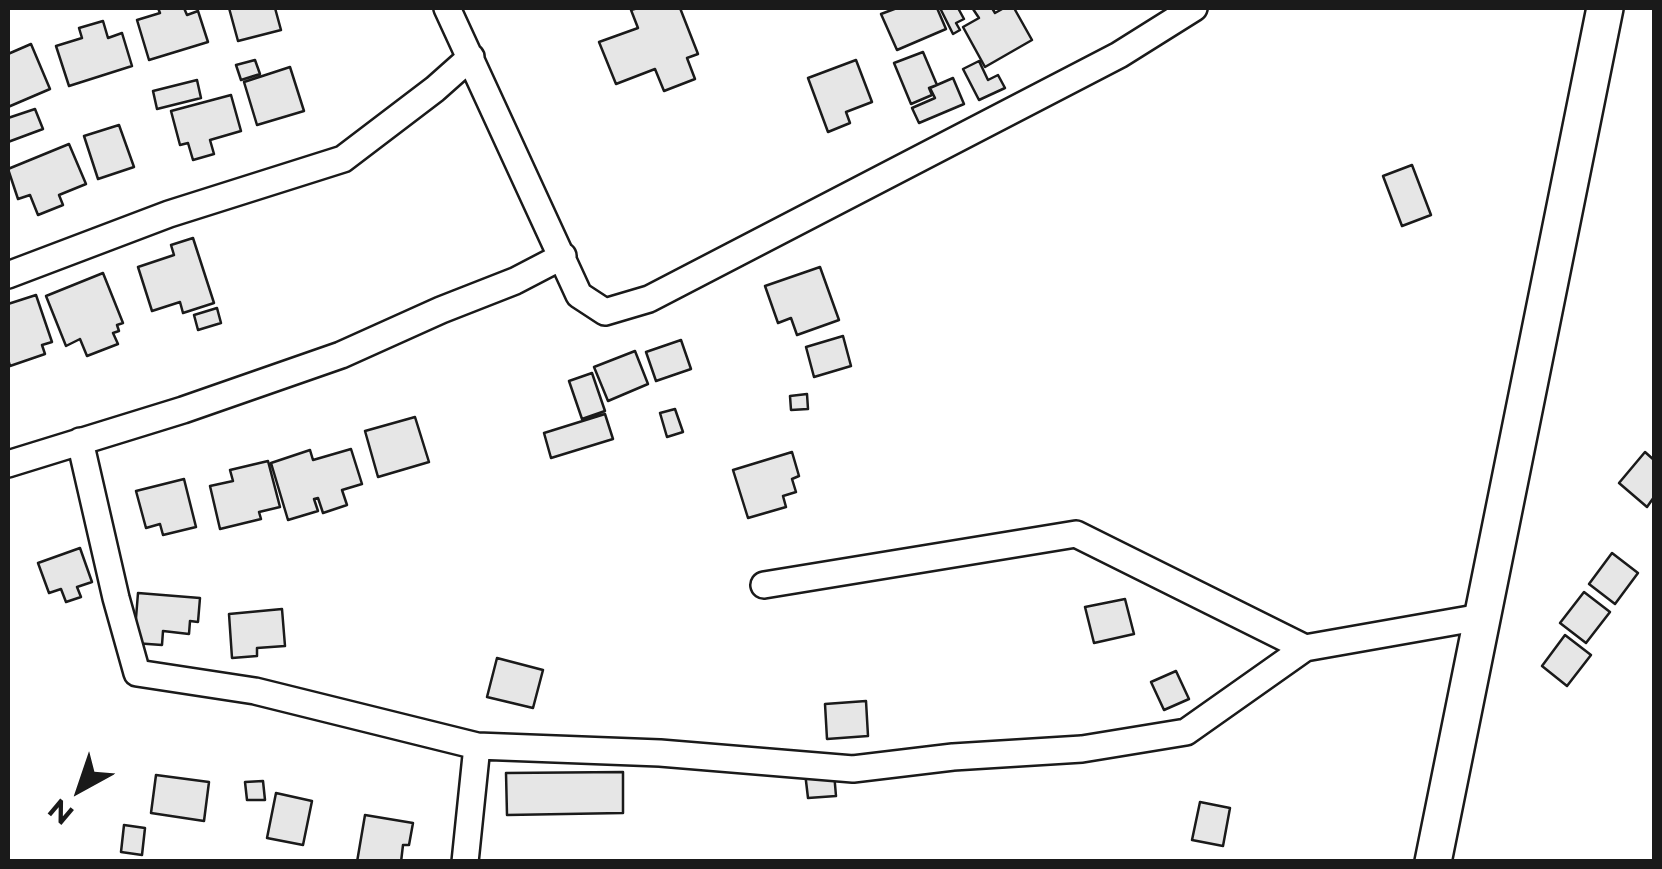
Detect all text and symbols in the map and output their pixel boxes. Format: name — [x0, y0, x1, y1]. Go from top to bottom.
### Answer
north arrow — [30, 739, 130, 839]
text: N — [41, 792, 80, 832]

